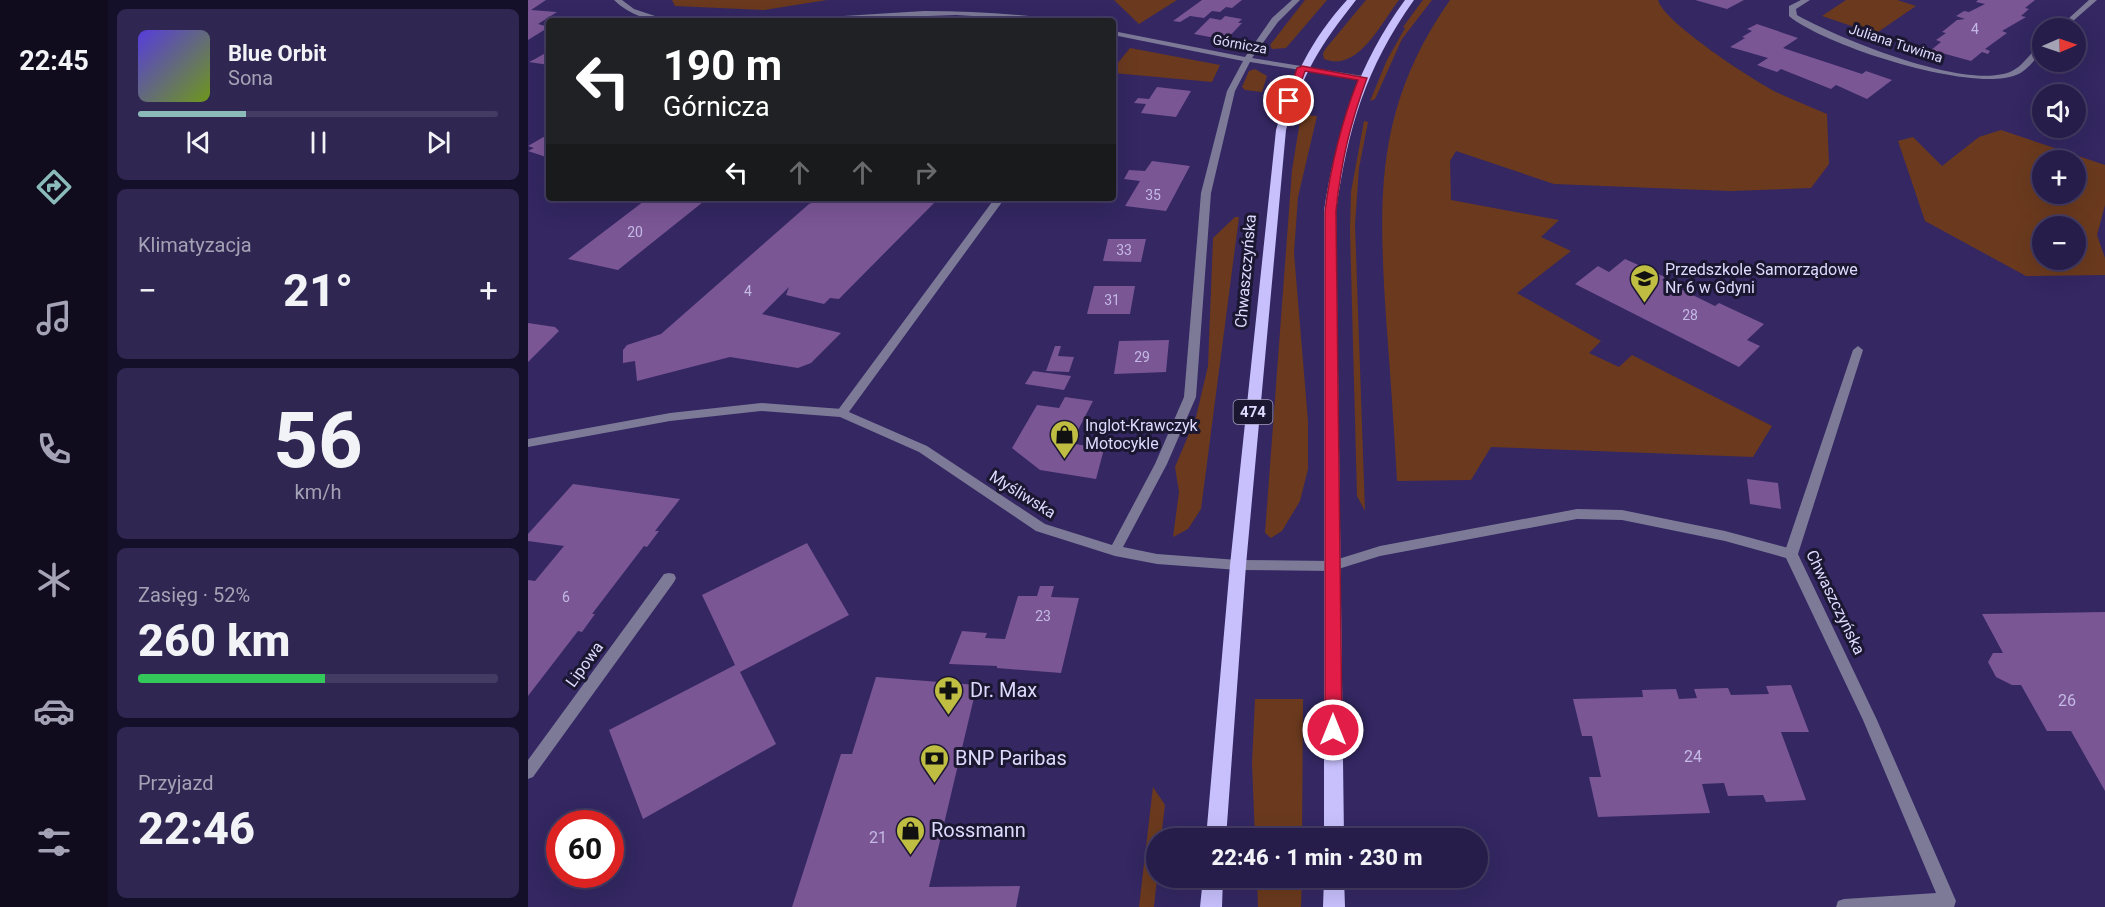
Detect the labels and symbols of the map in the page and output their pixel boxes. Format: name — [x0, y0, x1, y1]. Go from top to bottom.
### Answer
north arrow — [2032, 18, 2086, 72]
street label: Juliana Tuwima — [1847, 20, 1945, 66]
house number: 4 — [1971, 21, 1979, 37]
street label: Górnicza — [1211, 31, 1269, 57]
pin — [1263, 75, 1314, 126]
house number: 35 — [1145, 187, 1161, 203]
street label: Chwaszczyńska — [1231, 214, 1260, 329]
house number: 20 — [627, 224, 643, 240]
house number: 33 — [1116, 242, 1132, 258]
place label: Przedszkole Samorządowe Nr 6 w Gdyni — [1665, 260, 1858, 297]
school or university icon: Przedszkole Samorządowe Nr 6 w Gdyni — [1628, 262, 1660, 304]
house number: 4 — [744, 283, 752, 299]
house number: 31 — [1104, 292, 1120, 308]
house number: 28 — [1682, 307, 1698, 323]
house number: 29 — [1134, 349, 1150, 365]
road number: 474 — [1234, 400, 1272, 424]
place label: Inglot-Krawczyk Motocykle — [1085, 416, 1199, 453]
shop icon: Inglot-Krawczyk Motocykle — [1048, 418, 1080, 460]
street label: Myśliwska — [986, 467, 1059, 522]
street label: Chwaszczyńska — [1802, 547, 1869, 658]
house number: 6 — [562, 589, 570, 605]
house number: 23 — [1035, 608, 1051, 624]
street label: Lipowa — [562, 638, 607, 691]
pharmacy icon: Dr. Max — [933, 674, 965, 716]
place label: Dr. Max — [970, 678, 1037, 702]
house number: 26 — [2058, 691, 2076, 710]
position arrow — [1301, 698, 1365, 762]
bank icon: BNP Paribas — [918, 742, 950, 784]
place label: BNP Paribas — [955, 746, 1067, 770]
house number: 24 — [1684, 747, 1702, 766]
speed limit sign: 60 — [546, 810, 624, 888]
shop icon: Rossmann — [894, 814, 926, 856]
place label: Rossmann — [931, 818, 1026, 842]
house number: 21 — [869, 828, 887, 847]

